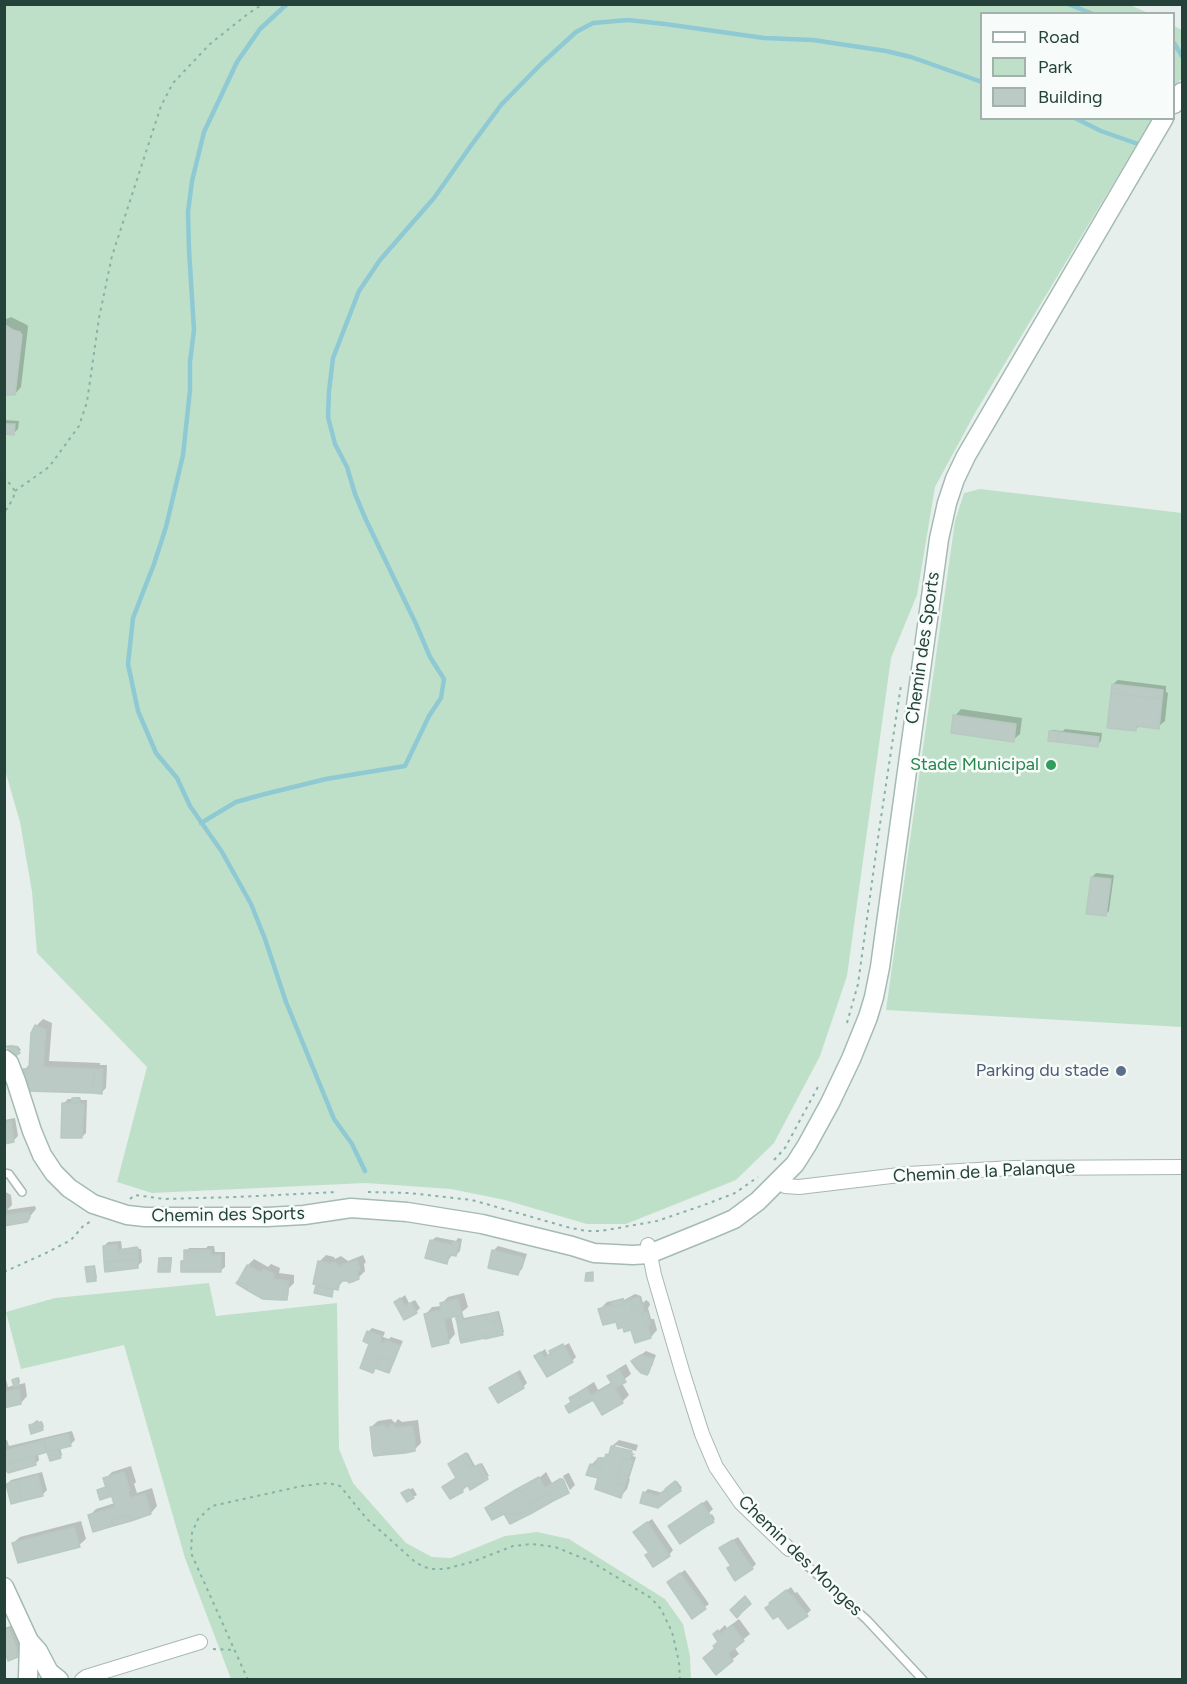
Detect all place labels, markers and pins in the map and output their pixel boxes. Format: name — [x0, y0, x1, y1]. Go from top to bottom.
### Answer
place label: Stade Municipal — [910, 754, 1039, 776]
marker: Stade Municipal — [1044, 758, 1058, 772]
place label: Parking du stade — [976, 1060, 1109, 1082]
marker: Parking du stade — [1114, 1064, 1128, 1078]

